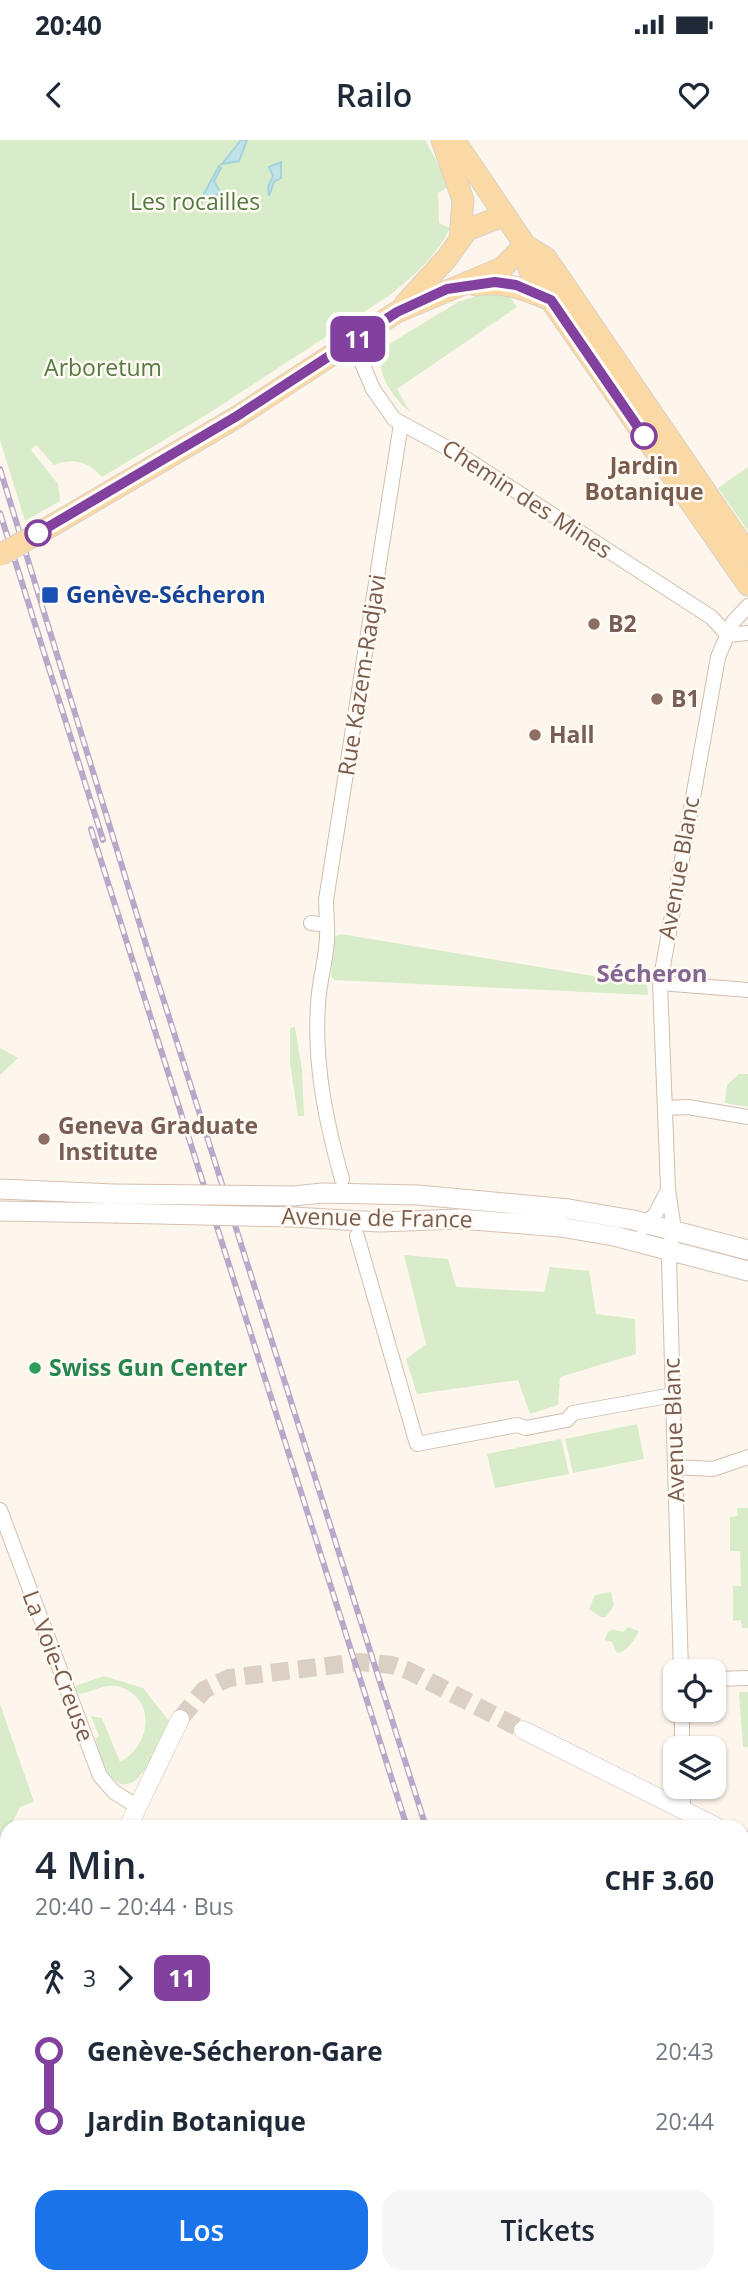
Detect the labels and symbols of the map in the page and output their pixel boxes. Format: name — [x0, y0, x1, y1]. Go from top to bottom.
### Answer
park label: Les rocailles — [130, 185, 260, 217]
line badge: 11 — [326, 316, 390, 362]
park label: Arboretum — [44, 351, 162, 383]
marker: Jardin Botanique — [631, 423, 657, 449]
street label: Chemin des Mines — [436, 431, 619, 565]
place label: Jardin Botanique — [585, 449, 703, 507]
unlabelled marker — [25, 520, 51, 546]
street label: Rue Kazem-Radjavi — [329, 572, 393, 778]
place label: Genève-Sécheron — [66, 578, 266, 610]
marker: Genève-Sécheron — [40, 585, 60, 605]
place label: B2 — [608, 607, 637, 639]
marker: B2 — [586, 616, 602, 632]
place label: B1 — [671, 682, 700, 714]
marker: B1 — [649, 691, 665, 707]
place label: Hall — [549, 718, 595, 750]
marker: Hall — [527, 727, 543, 743]
street label: Avenue Blanc — [650, 794, 706, 942]
district label: Sécheron — [596, 956, 708, 989]
place label: Geneva Graduate Institute — [58, 1109, 258, 1167]
marker: Geneva Graduate Institute — [36, 1131, 52, 1147]
street label: Avenue de France — [281, 1199, 473, 1235]
place label: Swiss Gun Center — [49, 1351, 247, 1383]
street label: Avenue Blanc — [654, 1357, 692, 1503]
marker: Swiss Gun Center — [27, 1360, 43, 1376]
street label: La Voie-Creuse — [15, 1586, 102, 1746]

